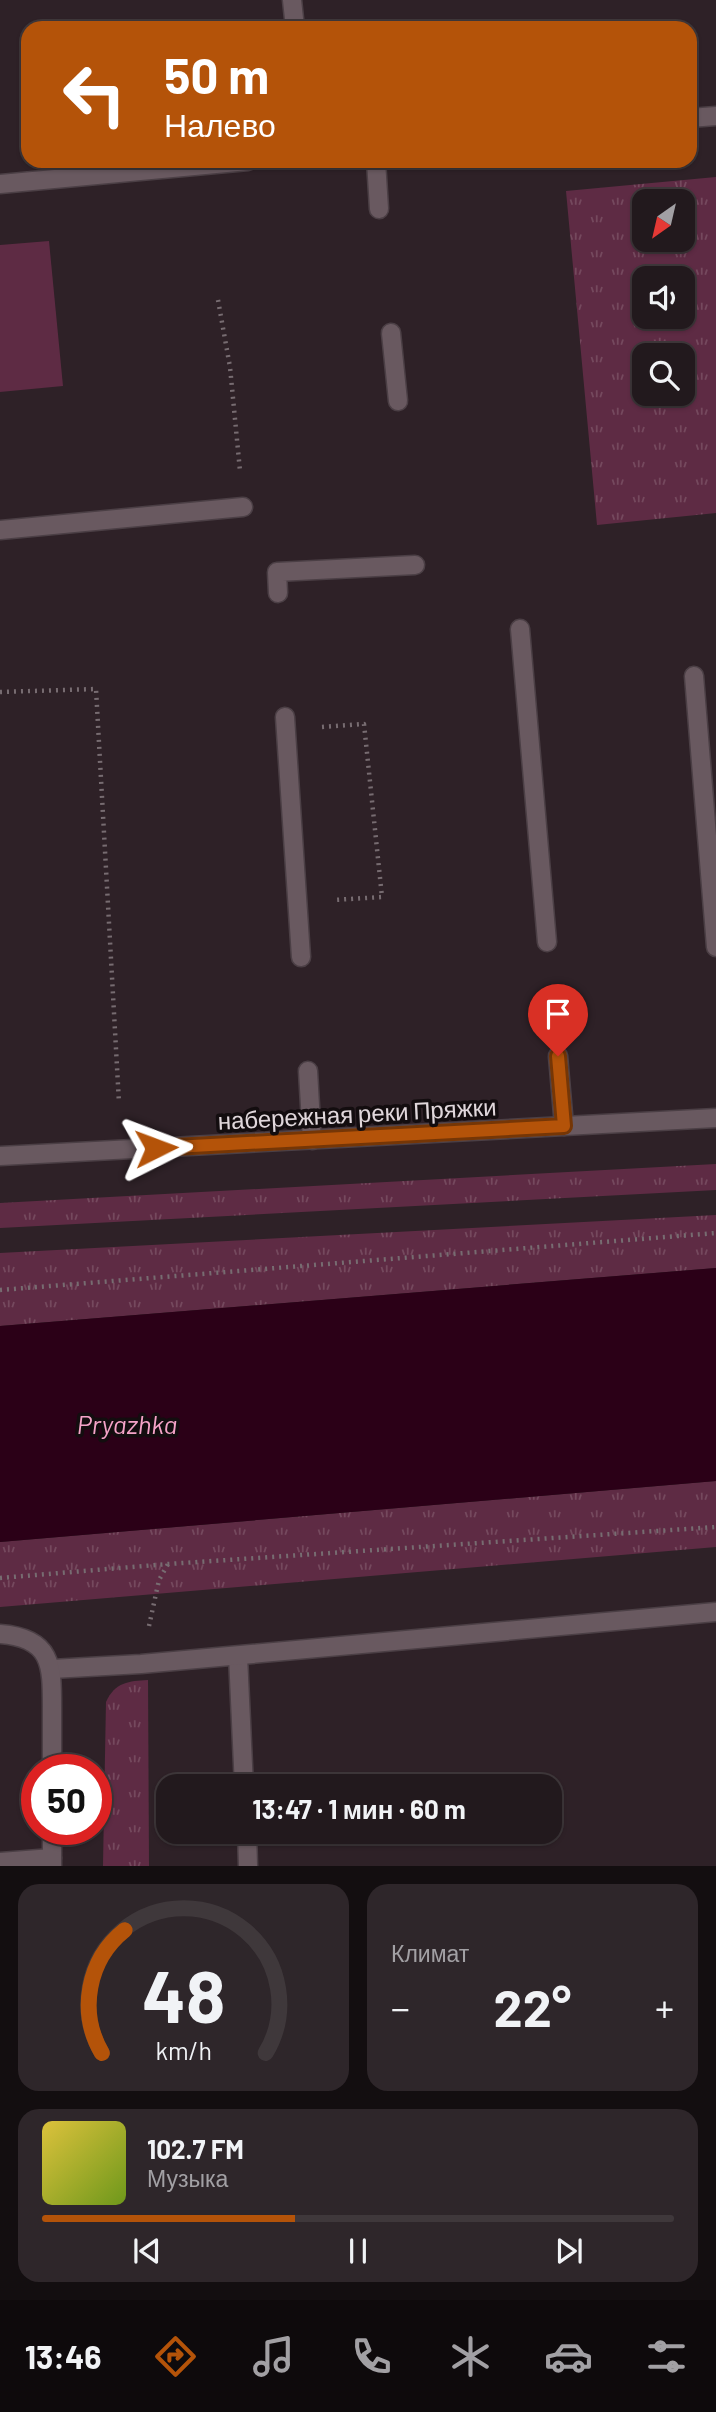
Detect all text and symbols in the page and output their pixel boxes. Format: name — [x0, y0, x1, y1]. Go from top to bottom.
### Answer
text: 50 m — [164, 45, 269, 104]
icon: left — [49, 49, 140, 140]
text: Налево — [164, 105, 276, 143]
north arrow — [632, 189, 695, 252]
map controls — [632, 189, 695, 406]
button: sound — [632, 266, 695, 329]
button: search — [632, 343, 695, 406]
pin — [528, 984, 588, 1056]
icon: arrive — [539, 995, 577, 1033]
street label: набережная реки Пряжки — [217, 1091, 497, 1135]
position arrow — [119, 1111, 193, 1185]
water label: Pryazhka — [77, 1408, 177, 1439]
speed limit sign: 50 — [21, 1754, 112, 1845]
text: 13:47 · 1 мин · 60 m — [252, 1793, 466, 1824]
text: Климат — [391, 1939, 469, 1967]
text: 48 — [142, 1951, 225, 2039]
text: 22° — [494, 1975, 571, 2037]
text: − — [391, 1984, 410, 2030]
text: + — [655, 1984, 674, 2030]
text: km/h — [155, 2035, 212, 2065]
text: 102.7 FM — [147, 2133, 244, 2164]
text: Музыка — [147, 2164, 228, 2192]
icon: previous — [128, 2232, 166, 2270]
icon: pause — [339, 2232, 377, 2270]
icon: next — [550, 2232, 588, 2270]
icon: directions — [151, 2332, 200, 2381]
icon: music — [249, 2332, 298, 2381]
icon: phone — [347, 2332, 396, 2381]
icon: climate — [446, 2332, 495, 2381]
icon: car — [544, 2332, 593, 2381]
icon: filters — [642, 2332, 691, 2381]
text: 13:46 — [25, 2337, 101, 2375]

